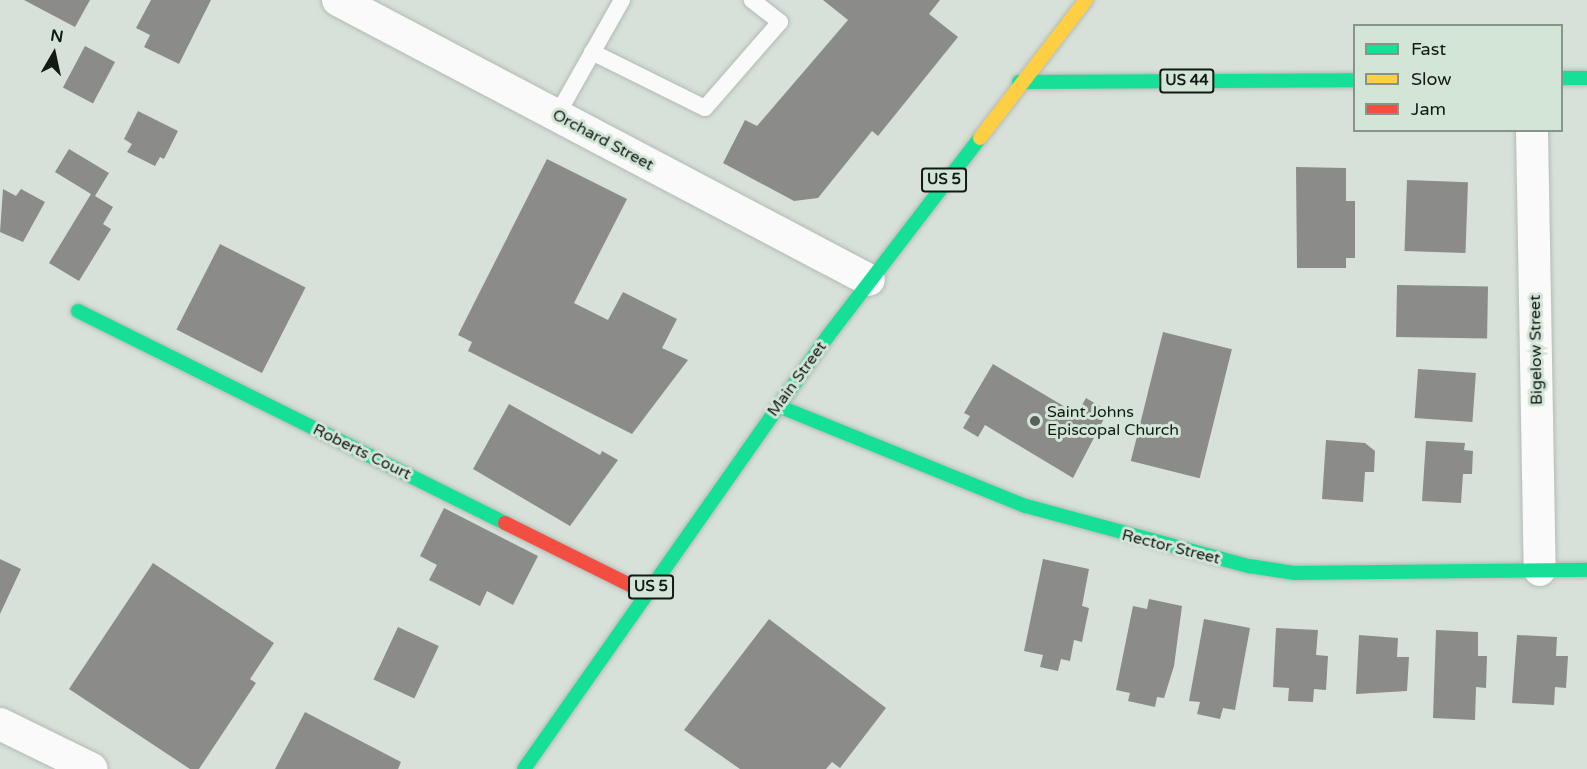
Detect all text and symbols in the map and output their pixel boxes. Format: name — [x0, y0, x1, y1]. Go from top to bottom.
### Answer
north arrow — [24, 24, 84, 84]
legend — [1353, 24, 1563, 132]
text: N — [49, 25, 65, 47]
text: Fast — [1411, 38, 1446, 60]
text: Slow — [1411, 68, 1452, 90]
road number: US 44 — [1158, 69, 1216, 93]
text: Jam — [1411, 98, 1446, 120]
street label: Orchard Street — [549, 105, 657, 175]
road number: US 5 — [920, 168, 968, 192]
street label: Bigelow Street — [1525, 295, 1547, 405]
street label: Main Street — [763, 338, 831, 420]
place label: Saint Johns Episcopal Church — [1047, 402, 1179, 440]
marker: Saint Johns Episcopal Church — [1028, 414, 1042, 428]
street label: Roberts Court — [310, 420, 414, 484]
street label: Rector Street — [1120, 526, 1222, 568]
road number: US 5 — [627, 575, 675, 599]

